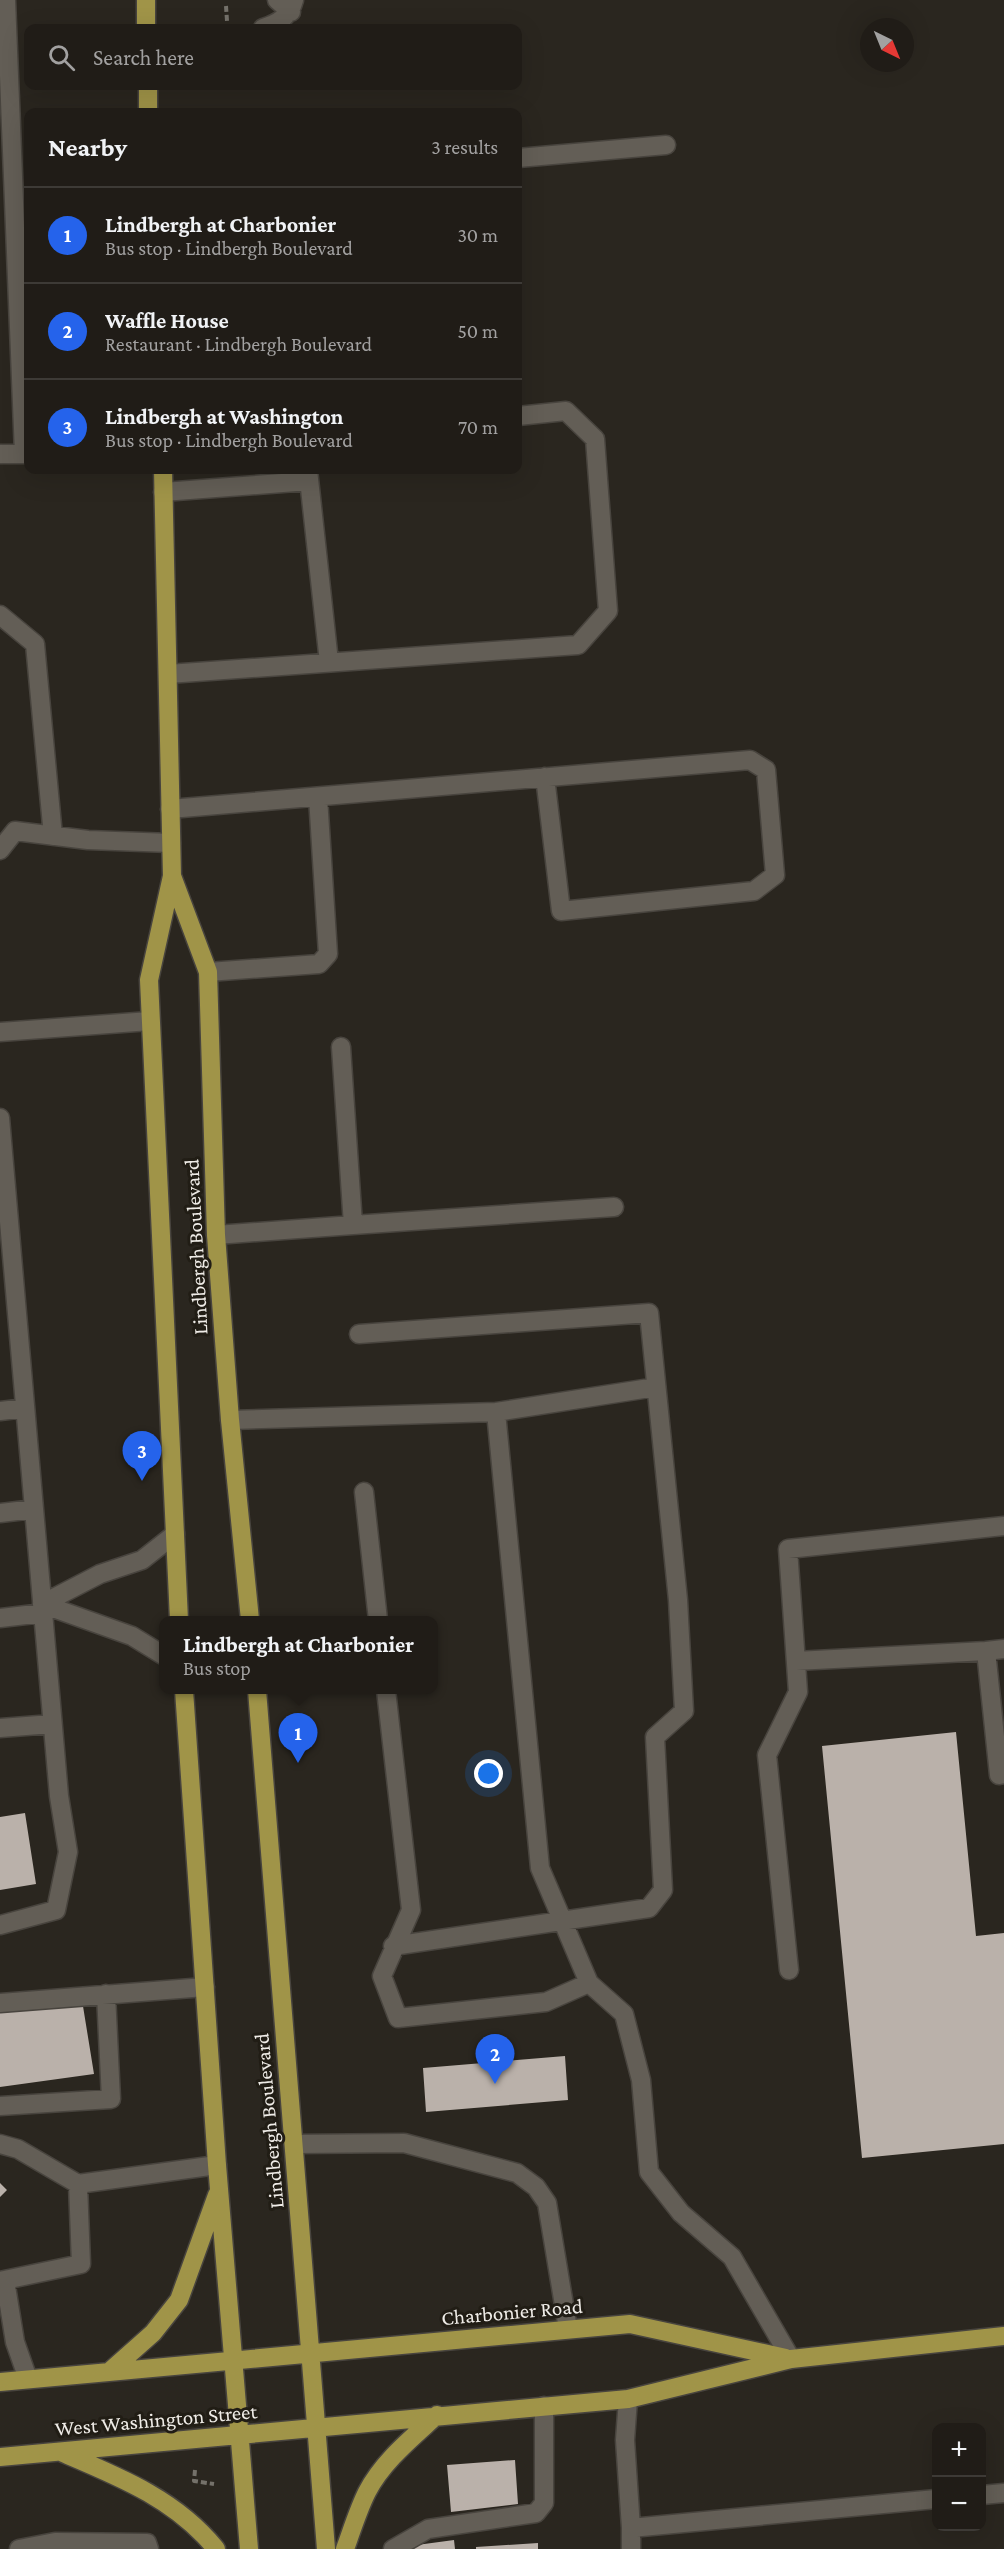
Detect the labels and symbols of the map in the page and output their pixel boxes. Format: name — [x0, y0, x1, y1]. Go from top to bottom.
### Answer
north arrow — [860, 18, 914, 72]
street label: Lindbergh Boulevard — [179, 1159, 213, 1335]
pin: 3 — [122, 1432, 162, 1481]
pin: 1 — [278, 1714, 318, 1763]
your location — [474, 1759, 503, 1788]
street label: Lindbergh Boulevard — [249, 2032, 289, 2210]
pin: 2 — [476, 2034, 514, 2084]
street label: Charbonier Road — [440, 2294, 584, 2330]
street label: West Washington Street — [54, 2399, 259, 2441]

